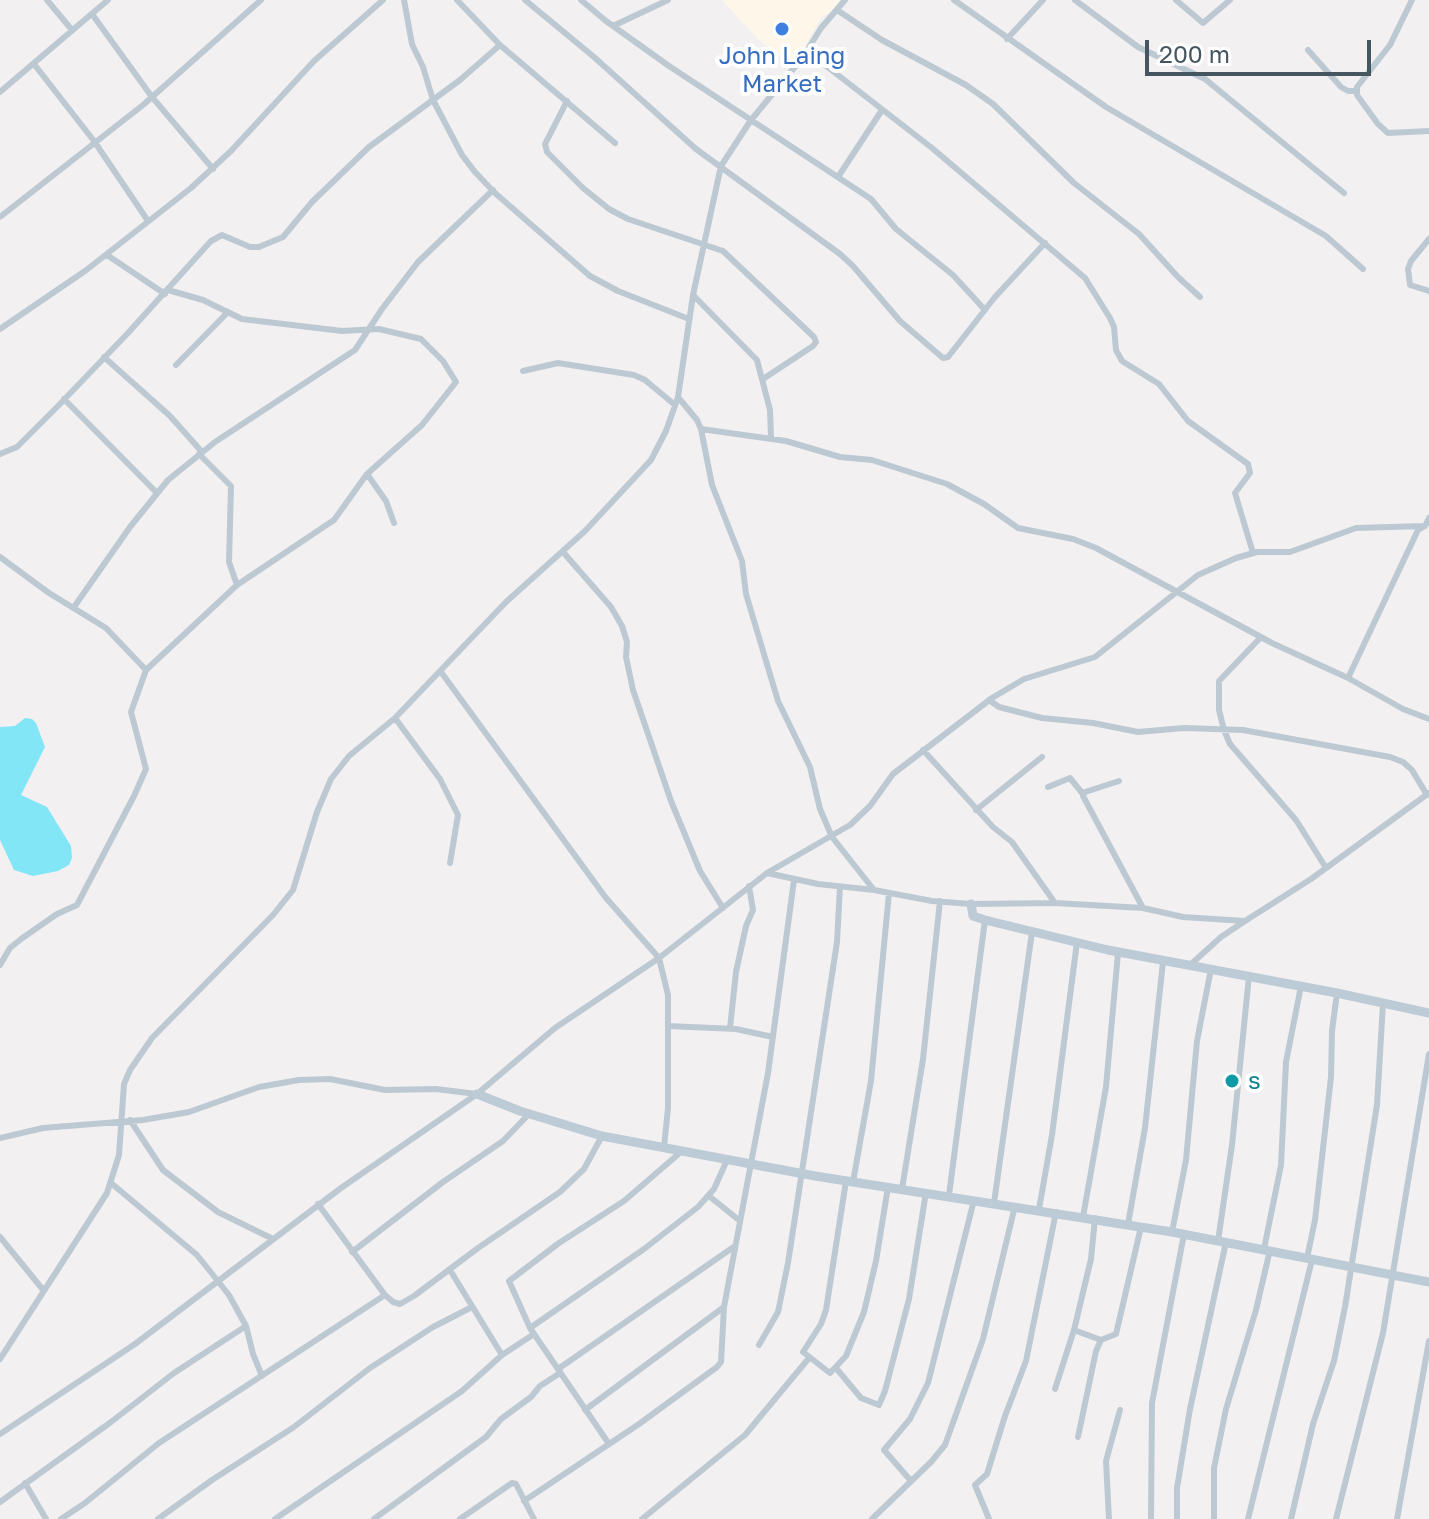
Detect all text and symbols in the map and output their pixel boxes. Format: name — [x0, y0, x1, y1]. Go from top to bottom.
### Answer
marker: John Laing Market — [773, 20, 791, 38]
scale bar — [1149, 24, 1375, 74]
text: 200 m — [1159, 39, 1230, 68]
place label: John Laing Market — [719, 42, 845, 98]
place label: s — [1248, 1067, 1261, 1095]
marker: s — [1223, 1072, 1241, 1090]

